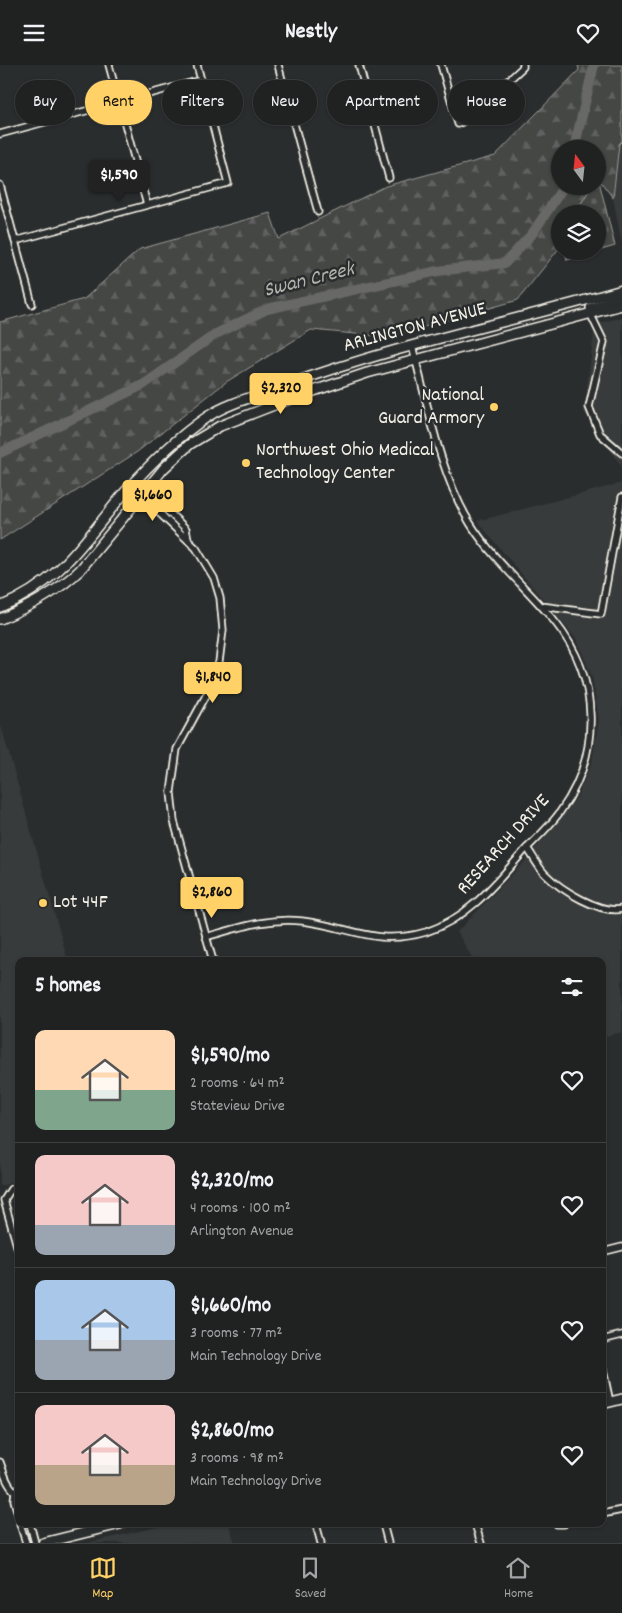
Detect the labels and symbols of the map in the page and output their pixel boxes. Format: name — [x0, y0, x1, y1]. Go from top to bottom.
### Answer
north arrow — [551, 140, 606, 195]
pin: $1,590 — [78, 159, 160, 202]
water label: Swan Creek — [261, 255, 360, 307]
street label: ARLINGTON AVENUE — [340, 295, 490, 361]
pin: $2,320 — [240, 373, 322, 415]
place label: National Guard Armory — [378, 382, 485, 433]
marker: National Guard Armory — [488, 401, 500, 413]
place label: Northwest Ohio Medical Technology Center — [256, 437, 435, 488]
marker: Northwest Ohio Medical Technology Center — [240, 457, 252, 469]
pin: $1,660 — [112, 479, 194, 522]
pin: $1,840 — [172, 661, 254, 704]
street label: RESEARCH DRIVE — [451, 788, 557, 902]
pin: $2,860 — [171, 877, 253, 919]
place label: Lot 44F — [53, 889, 108, 917]
marker: Lot 44F — [37, 897, 49, 909]

